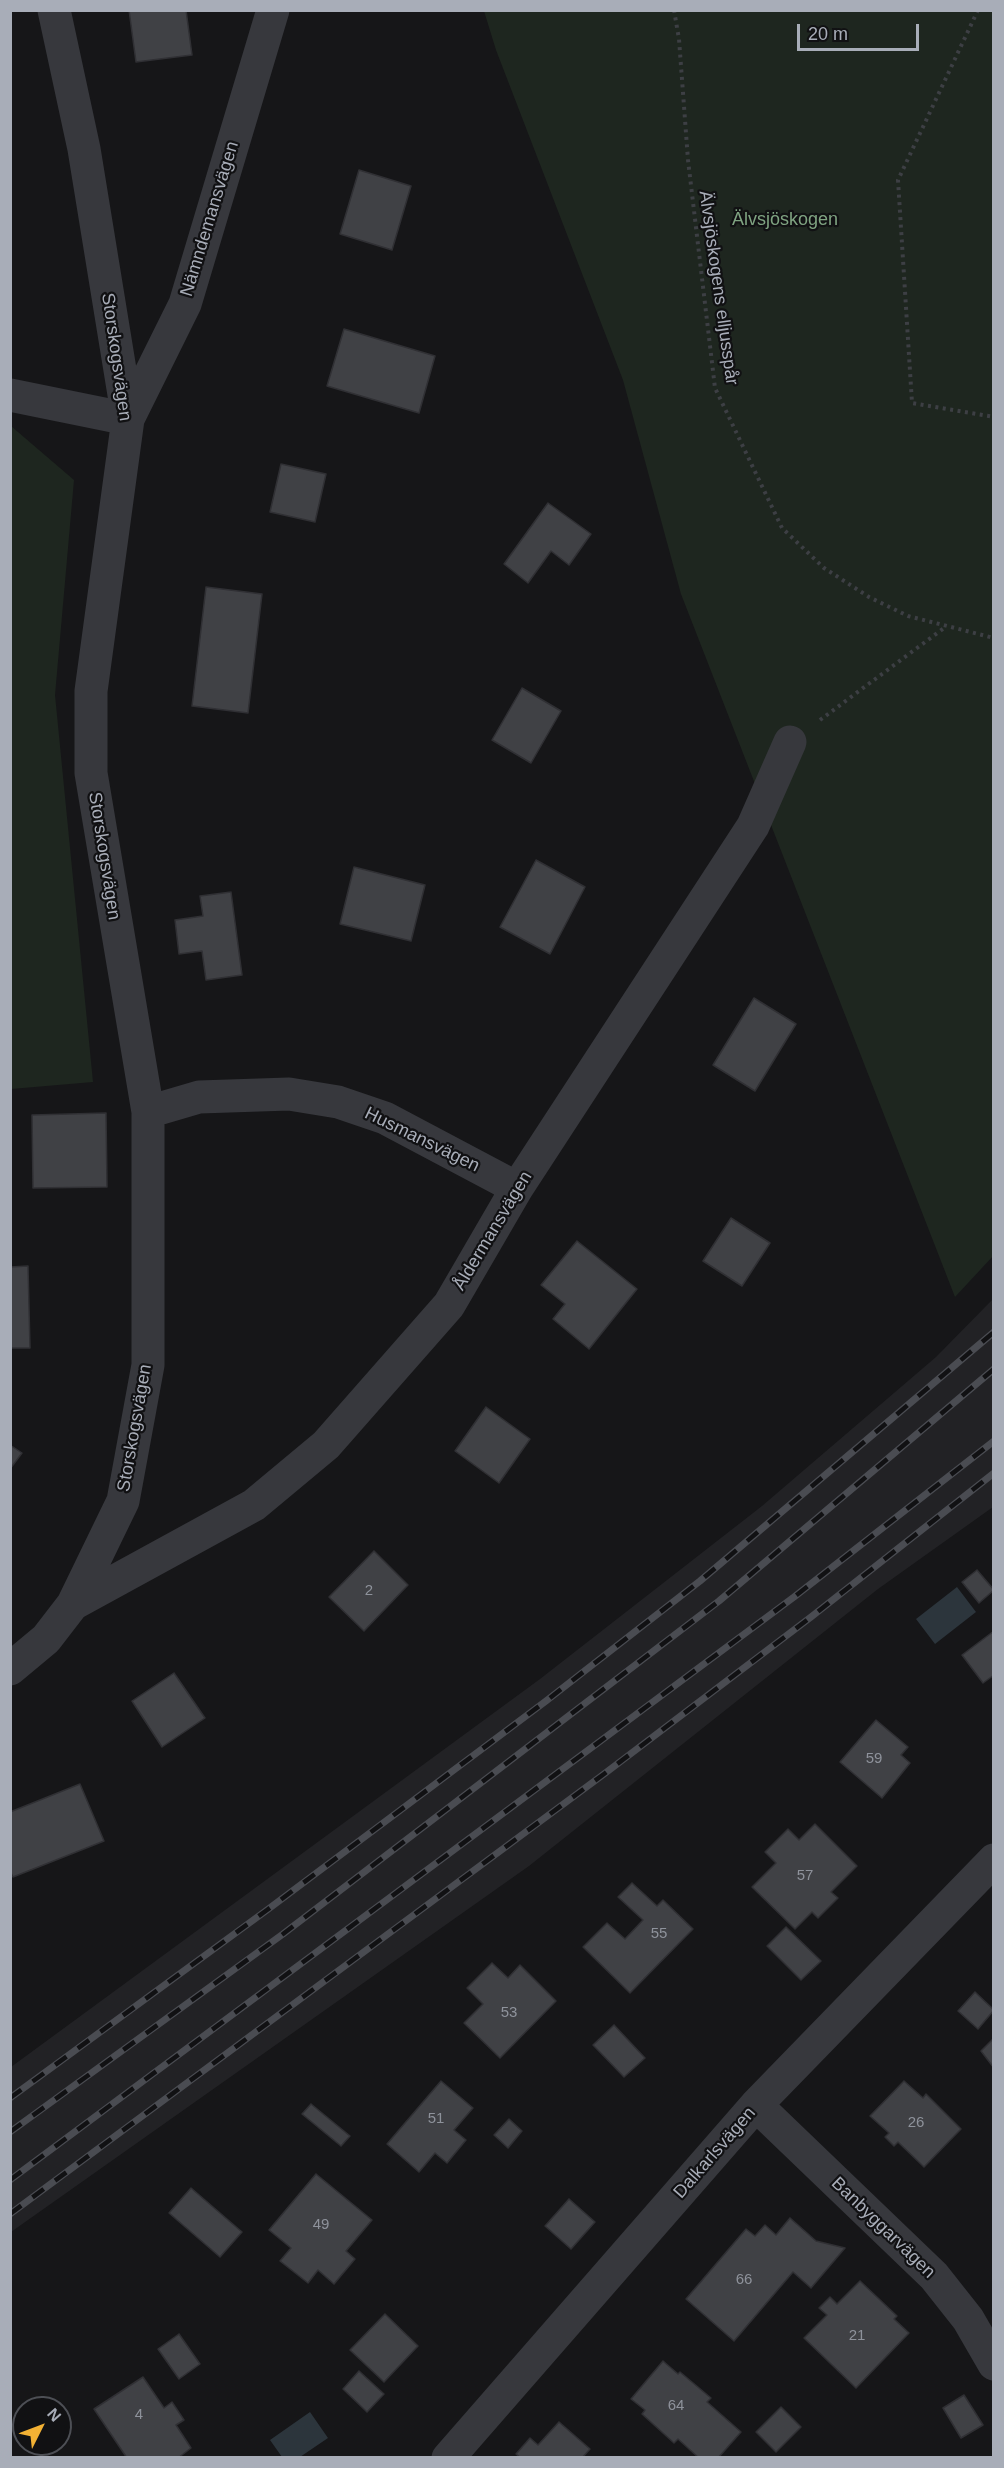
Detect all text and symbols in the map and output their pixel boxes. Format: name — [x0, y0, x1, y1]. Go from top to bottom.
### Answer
scale bar — [800, 12, 922, 50]
text: 20 m — [808, 24, 848, 44]
street label: Nämndemansvägen — [176, 139, 244, 299]
street label: Älvsjöskogens elljusspår — [694, 189, 742, 387]
park label: Älvsjöskogen — [732, 209, 838, 231]
street label: Storskogsvägen — [96, 292, 136, 422]
street label: Storskogsvägen — [83, 791, 125, 921]
street label: Husmansvägen — [361, 1103, 483, 1177]
street label: Åldermansvägen — [449, 1168, 537, 1294]
street label: Storskogsvägen — [113, 1363, 157, 1493]
house number: 2 — [365, 1582, 373, 1600]
house number: 59 — [866, 1750, 882, 1768]
house number: 57 — [797, 1867, 813, 1885]
house number: 55 — [651, 1925, 667, 1943]
house number: 53 — [501, 2004, 517, 2022]
street label: Dalkarlsvägen — [669, 2103, 761, 2203]
house number: 51 — [428, 2110, 444, 2128]
house number: 26 — [908, 2114, 924, 2132]
street label: Banbyggarvägen — [827, 2173, 939, 2283]
house number: 49 — [313, 2216, 329, 2234]
house number: 66 — [736, 2271, 752, 2289]
house number: 21 — [849, 2327, 865, 2345]
north arrow — [12, 2396, 72, 2456]
house number: 64 — [668, 2397, 684, 2415]
text: N — [44, 2405, 64, 2425]
house number: 4 — [135, 2406, 143, 2424]

